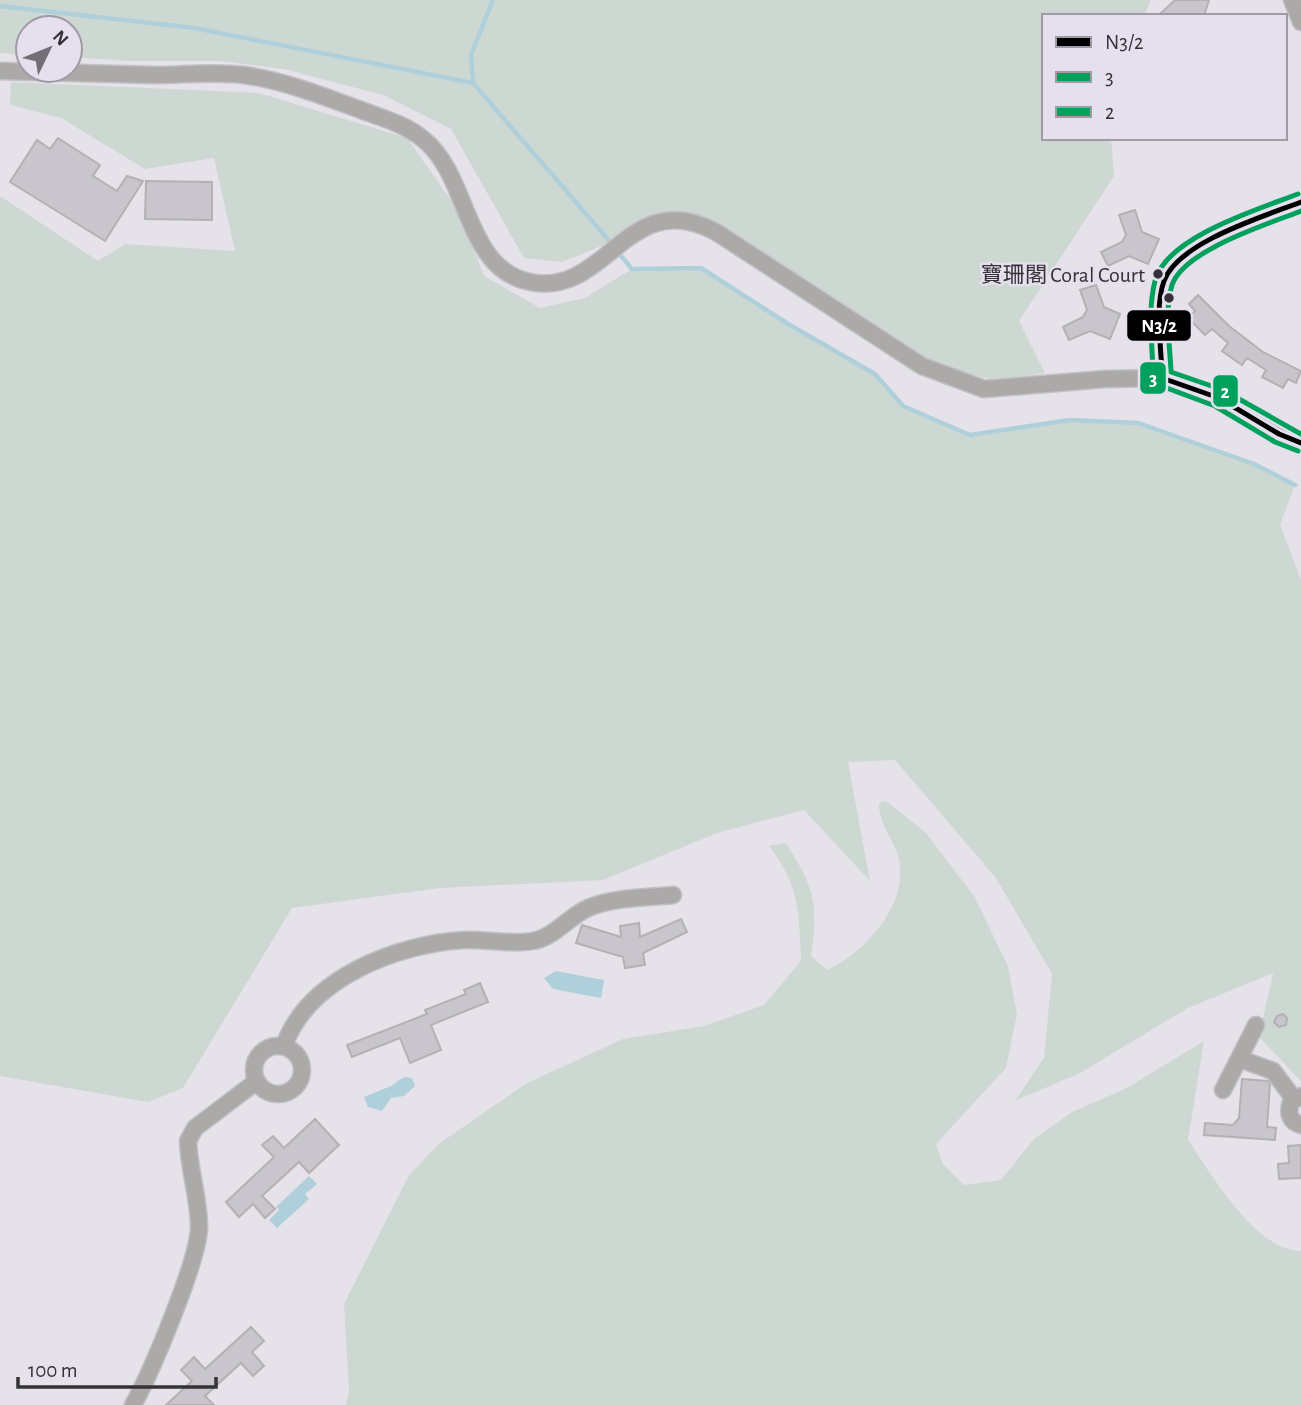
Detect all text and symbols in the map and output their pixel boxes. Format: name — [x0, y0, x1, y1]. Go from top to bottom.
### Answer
north arrow — [14, 14, 84, 84]
legend — [1042, 14, 1287, 140]
text: N — [49, 27, 72, 50]
text: N3/2 — [1105, 32, 1144, 53]
text: 3 — [1105, 67, 1114, 88]
text: 2 — [1105, 102, 1115, 123]
place label: 寶珊閣 Coral Court — [981, 263, 1145, 286]
marker: 寶珊閣 Coral Court — [1151, 267, 1165, 281]
unlabelled marker — [1162, 291, 1176, 305]
line badge: N3/2 — [1126, 309, 1192, 342]
text: N3/2 — [1141, 317, 1177, 336]
line badge: 3 — [1139, 361, 1167, 395]
text: 3 — [1149, 370, 1157, 389]
line badge: 2 — [1212, 374, 1239, 408]
text: 2 — [1221, 383, 1230, 402]
scale bar — [18, 1346, 215, 1390]
text: 100 m — [28, 1360, 78, 1381]

